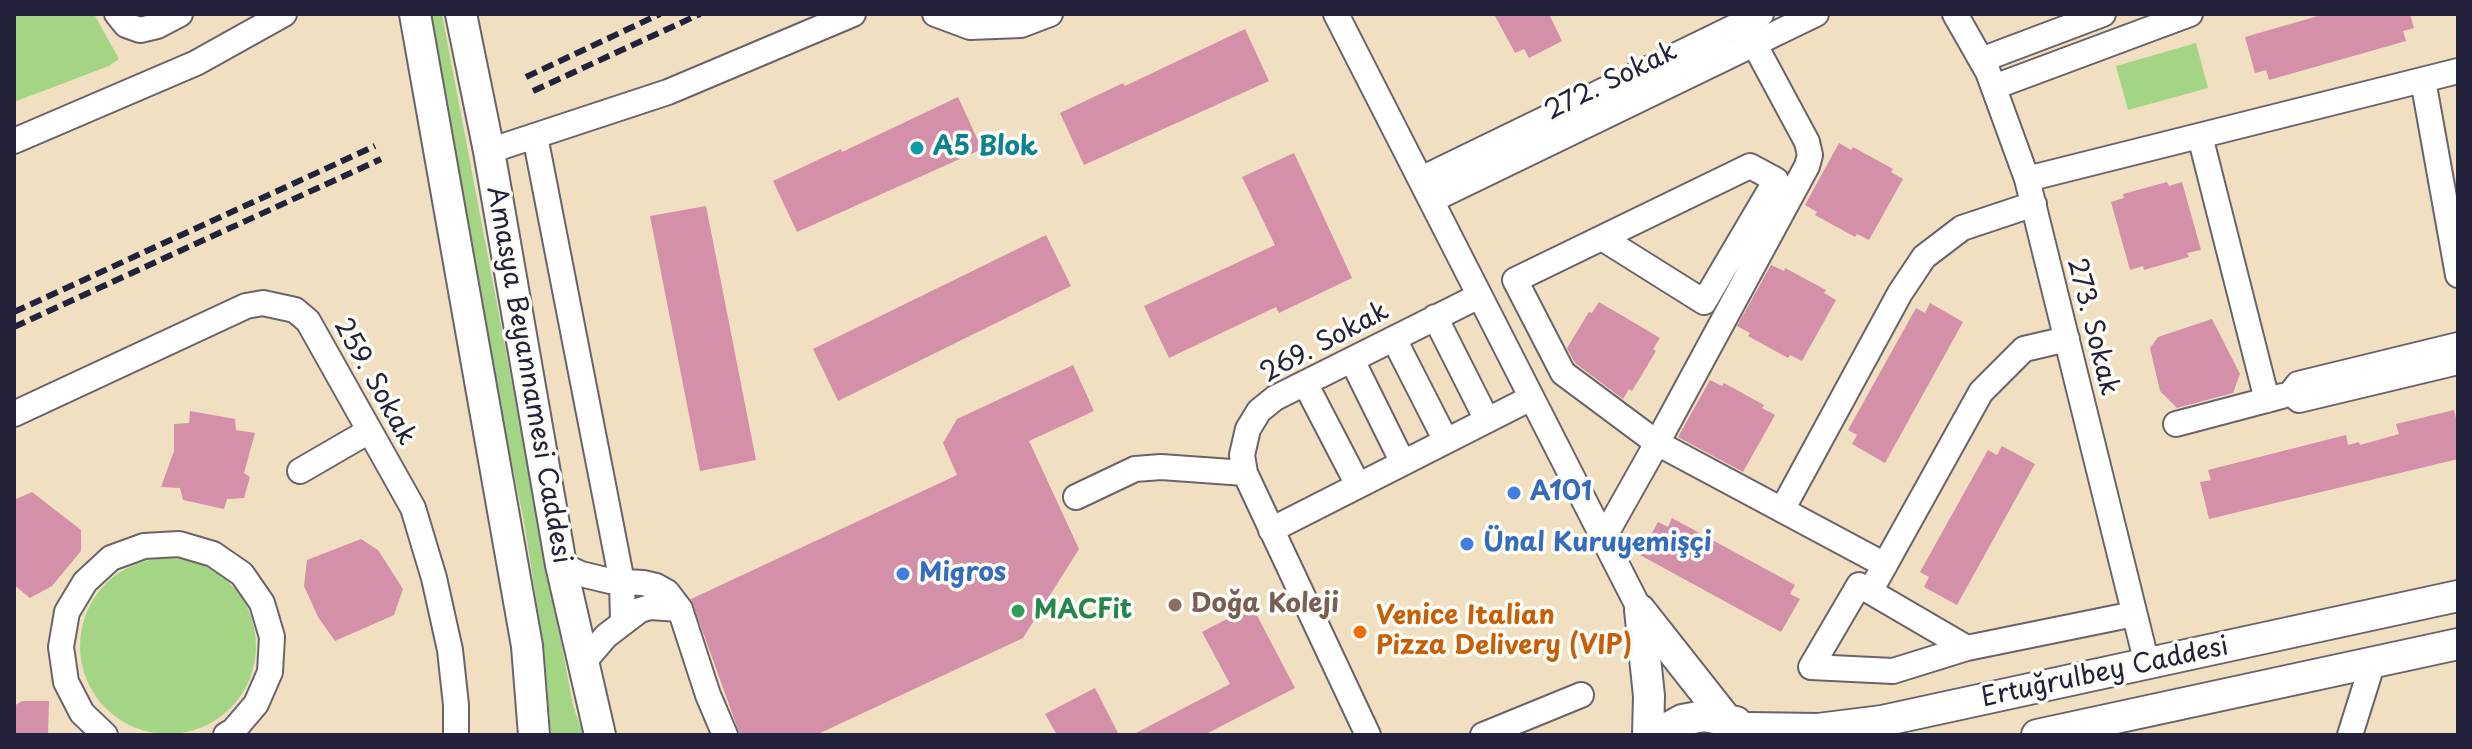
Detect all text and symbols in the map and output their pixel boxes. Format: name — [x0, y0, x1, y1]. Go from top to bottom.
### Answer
street label: 272. Sokak — [1540, 37, 1682, 127]
place label: A5 Blok — [933, 132, 1038, 164]
marker: A5 Blok — [908, 139, 926, 157]
street label: Amasya Beyannamesi Caddesi — [479, 184, 577, 566]
street label: 273. Sokak — [2060, 255, 2124, 399]
street label: 269. Sokak — [1256, 296, 1394, 390]
street label: 259. Sokak — [326, 313, 422, 451]
place label: A101 — [1530, 477, 1592, 509]
marker: A101 — [1505, 484, 1523, 502]
place label: Ünal Kuruyemişçi — [1483, 528, 1712, 560]
marker: Ünal Kuruyemişçi — [1458, 535, 1476, 553]
place label: Migros — [919, 558, 1006, 590]
marker: Migros — [894, 565, 912, 583]
place label: Doğa Koleji — [1191, 589, 1339, 621]
place label: MACFit — [1034, 595, 1132, 627]
marker: Doğa Koleji — [1166, 596, 1184, 614]
place label: Venice Italian Pizza Delivery (VIP) — [1376, 601, 1632, 662]
marker: MACFit — [1009, 602, 1027, 620]
marker: Venice Italian Pizza Delivery (VIP) — [1351, 623, 1369, 641]
street label: Ertuğrulbey Caddesi — [1979, 632, 2231, 714]

